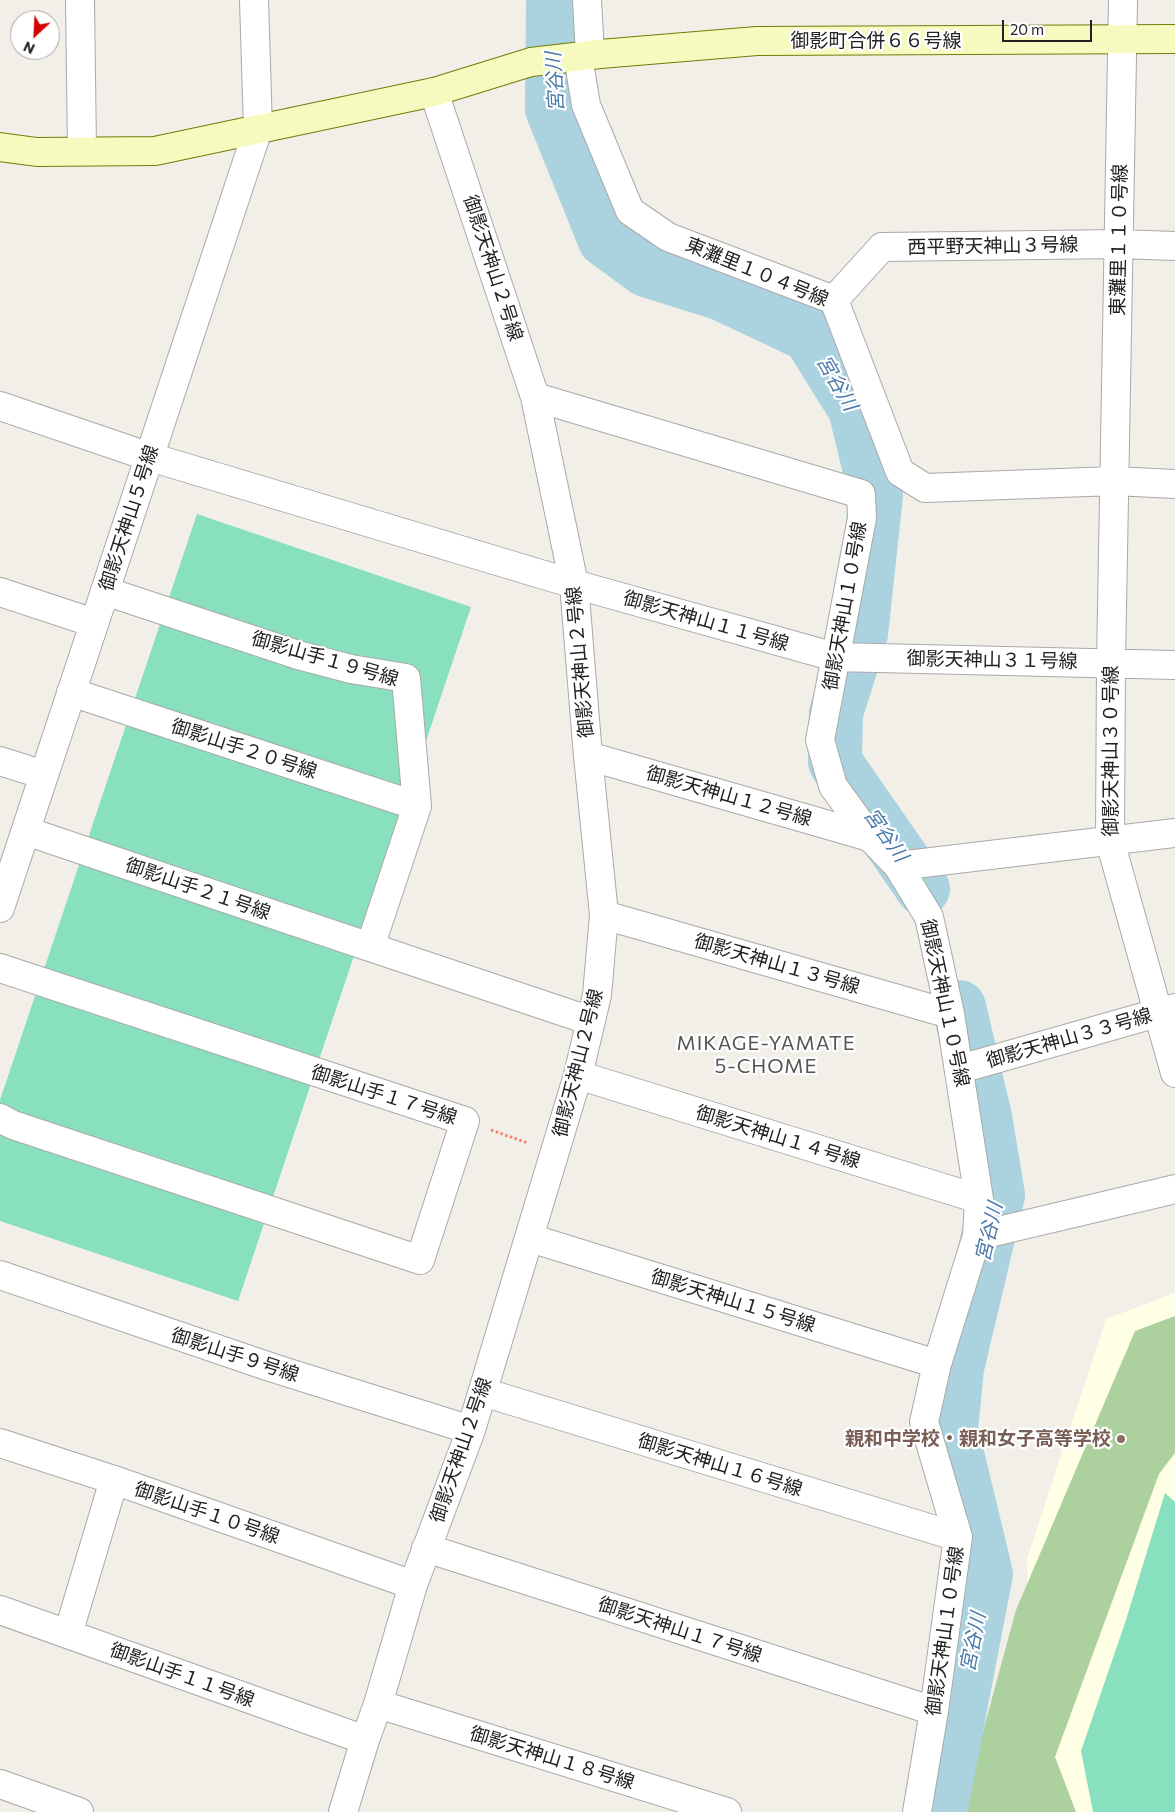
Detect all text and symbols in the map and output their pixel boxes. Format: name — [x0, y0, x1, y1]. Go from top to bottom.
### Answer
north arrow — [10, 10, 60, 60]
scale bar — [1005, 10, 1095, 42]
text: 20 m — [1010, 20, 1044, 38]
street label: 御影町合併６６号線 — [791, 30, 961, 52]
text: N — [21, 38, 37, 58]
water label: 宮谷川 — [541, 51, 569, 113]
street label: 東灘里１１０号線 — [1106, 164, 1132, 316]
street label: 御影天神山２号線 — [459, 192, 527, 344]
street label: 東灘里１０４号線 — [682, 233, 832, 311]
street label: 西平野天神山３号線 — [907, 233, 1079, 259]
water label: 宮谷川 — [812, 351, 862, 415]
street label: 御影天神山５号線 — [95, 442, 163, 594]
street label: 御影天神山１０号線 — [819, 520, 871, 692]
street label: 御影天神山２号線 — [562, 585, 598, 739]
street label: 御影天神山１１号線 — [621, 586, 791, 656]
street label: 御影山手１９号線 — [249, 627, 401, 691]
street label: 御影天神山３１号線 — [906, 647, 1078, 673]
street label: 御影天神山３０号線 — [1100, 666, 1122, 836]
street label: 御影山手２０号線 — [168, 715, 320, 783]
street label: 御影天神山１２号線 — [644, 761, 814, 831]
water label: 宮谷川 — [859, 804, 913, 866]
street label: 御影山手２１号線 — [122, 853, 274, 925]
street label: 御影天神山１０号線 — [916, 917, 974, 1089]
street label: 御影天神山１３号線 — [692, 929, 862, 999]
street label: 御影天神山２号線 — [549, 986, 607, 1140]
street label: 御影天神山３３号線 — [984, 1003, 1154, 1073]
district label: MIKAGE-YAMATE 5-CHOME — [675, 1031, 857, 1078]
street label: 御影山手１７号線 — [308, 1061, 460, 1129]
street label: 御影天神山１４号線 — [693, 1101, 863, 1173]
water label: 宮谷川 — [971, 1200, 1007, 1264]
street label: 御影天神山１５号線 — [648, 1265, 818, 1337]
street label: 御影山手９号線 — [168, 1324, 302, 1386]
street label: 御影天神山２号線 — [425, 1374, 497, 1526]
place label: 親和中学校・親和女子高等学校 — [845, 1428, 1111, 1450]
street label: 御影天神山１６号線 — [635, 1429, 805, 1501]
marker: 親和中学校・親和女子高等学校 — [1115, 1433, 1127, 1445]
street label: 御影山手１０号線 — [131, 1477, 283, 1549]
street label: 御影天神山１０号線 — [922, 1545, 968, 1717]
street label: 御影天神山１７号線 — [595, 1593, 765, 1667]
water label: 宮谷川 — [955, 1610, 991, 1674]
street label: 御影山手１１号線 — [107, 1638, 257, 1712]
street label: 御影天神山１８号線 — [467, 1722, 637, 1794]

